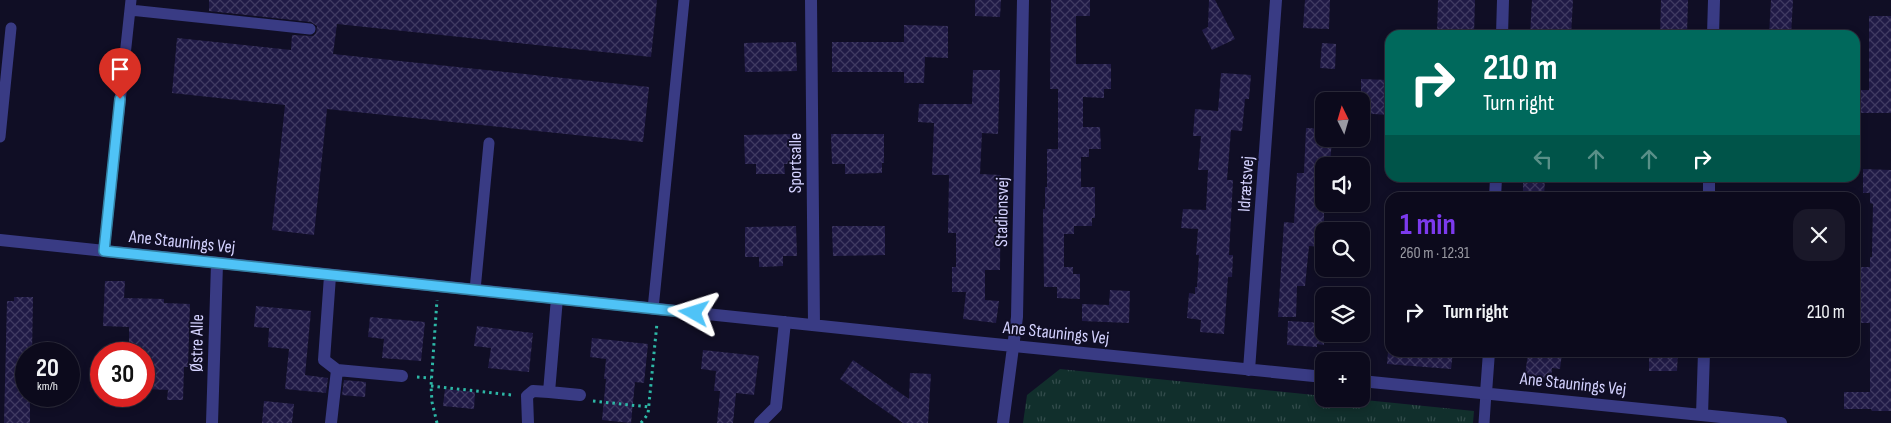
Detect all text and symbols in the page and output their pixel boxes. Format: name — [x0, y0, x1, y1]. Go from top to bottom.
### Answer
text: 210 m — [1483, 47, 1557, 90]
pin — [99, 48, 141, 99]
icon: right — [1400, 50, 1465, 115]
icon: arrive — [106, 55, 134, 83]
text: Turn right — [1483, 90, 1554, 117]
north arrow — [1315, 92, 1370, 148]
map controls — [1315, 92, 1370, 407]
street label: Sportsalle — [785, 133, 806, 193]
icon: left — [1529, 145, 1557, 173]
icon: ahead — [1582, 145, 1610, 173]
icon: ahead — [1635, 145, 1663, 173]
icon: right — [1688, 145, 1716, 173]
street label: Idrætsvej — [1234, 155, 1258, 213]
button: sound — [1315, 157, 1370, 212]
street label: Stadionsvej — [991, 177, 1013, 247]
text: 1 min — [1400, 207, 1456, 243]
button: close — [1793, 209, 1845, 261]
button: search — [1315, 222, 1370, 277]
street label: Ane Staunings Vej — [127, 226, 236, 258]
text: 260 m · 12:31 — [1400, 244, 1470, 263]
position arrow — [667, 286, 719, 338]
button: layers — [1315, 287, 1370, 342]
icon: right — [1400, 298, 1428, 326]
text: Turn right — [1443, 301, 1508, 324]
text: 210 m — [1807, 301, 1845, 324]
street label: Østre Alle — [186, 314, 208, 372]
street label: Ane Staunings Vej — [1001, 317, 1110, 349]
speed limit sign: 30 — [90, 342, 155, 407]
button: + — [1315, 352, 1370, 407]
text: 20 — [36, 353, 59, 384]
street label: Ane Staunings Vej — [1518, 368, 1627, 400]
text: km/h — [37, 379, 58, 394]

